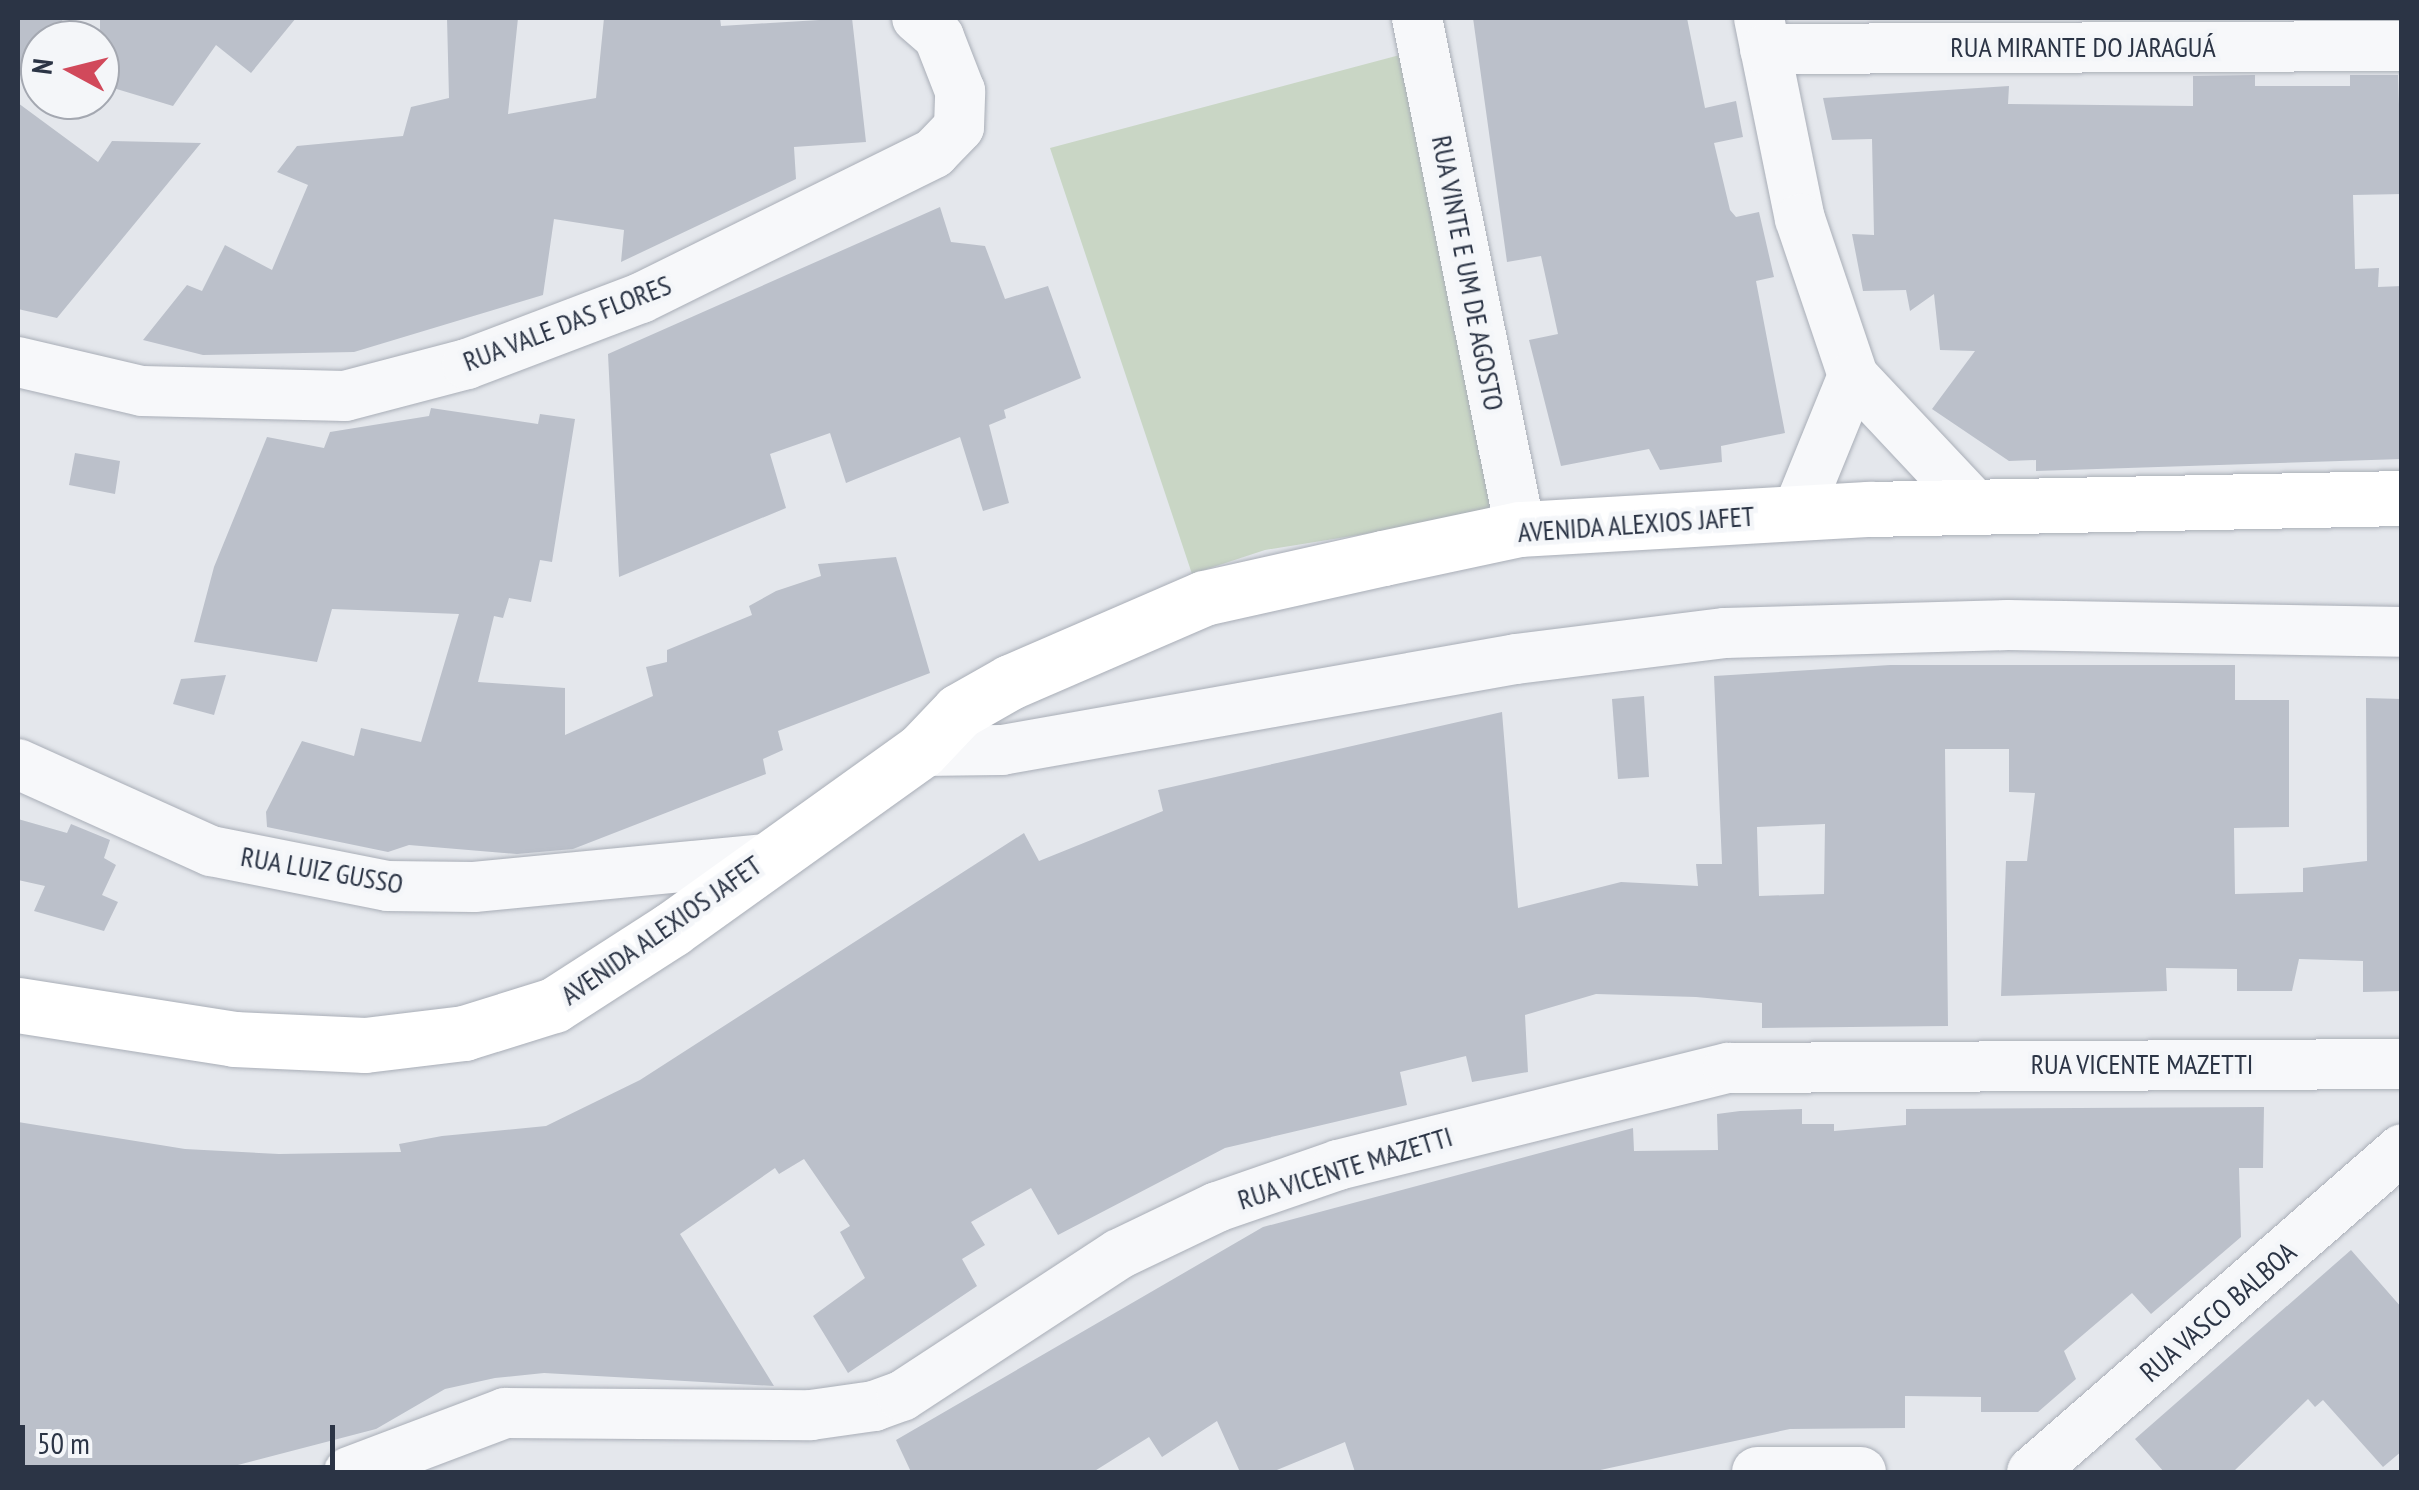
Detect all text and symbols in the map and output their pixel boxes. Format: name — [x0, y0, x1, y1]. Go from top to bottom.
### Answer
north arrow — [20, 20, 120, 120]
street label: RUA MIRANTE DO JARAGUÁ — [1950, 30, 2216, 64]
text: N — [22, 57, 61, 76]
street label: RUA VINTE E UM DE AGOSTO — [1425, 131, 1511, 415]
street label: RUA VALE DAS FLORES — [458, 268, 676, 378]
street label: AVENIDA ALEXIOS JAFET — [1516, 499, 1756, 549]
street label: RUA LUIZ GUSSO — [237, 839, 407, 901]
street label: AVENIDA ALEXIOS JAFET — [554, 848, 768, 1012]
street label: RUA VICENTE MAZETTI — [2030, 1047, 2254, 1081]
street label: RUA VICENTE MAZETTI — [1233, 1119, 1457, 1217]
street label: RUA VASCO BALBOA — [2133, 1235, 2303, 1389]
scale bar — [25, 1405, 340, 1467]
text: 50 m — [37, 1423, 90, 1462]

